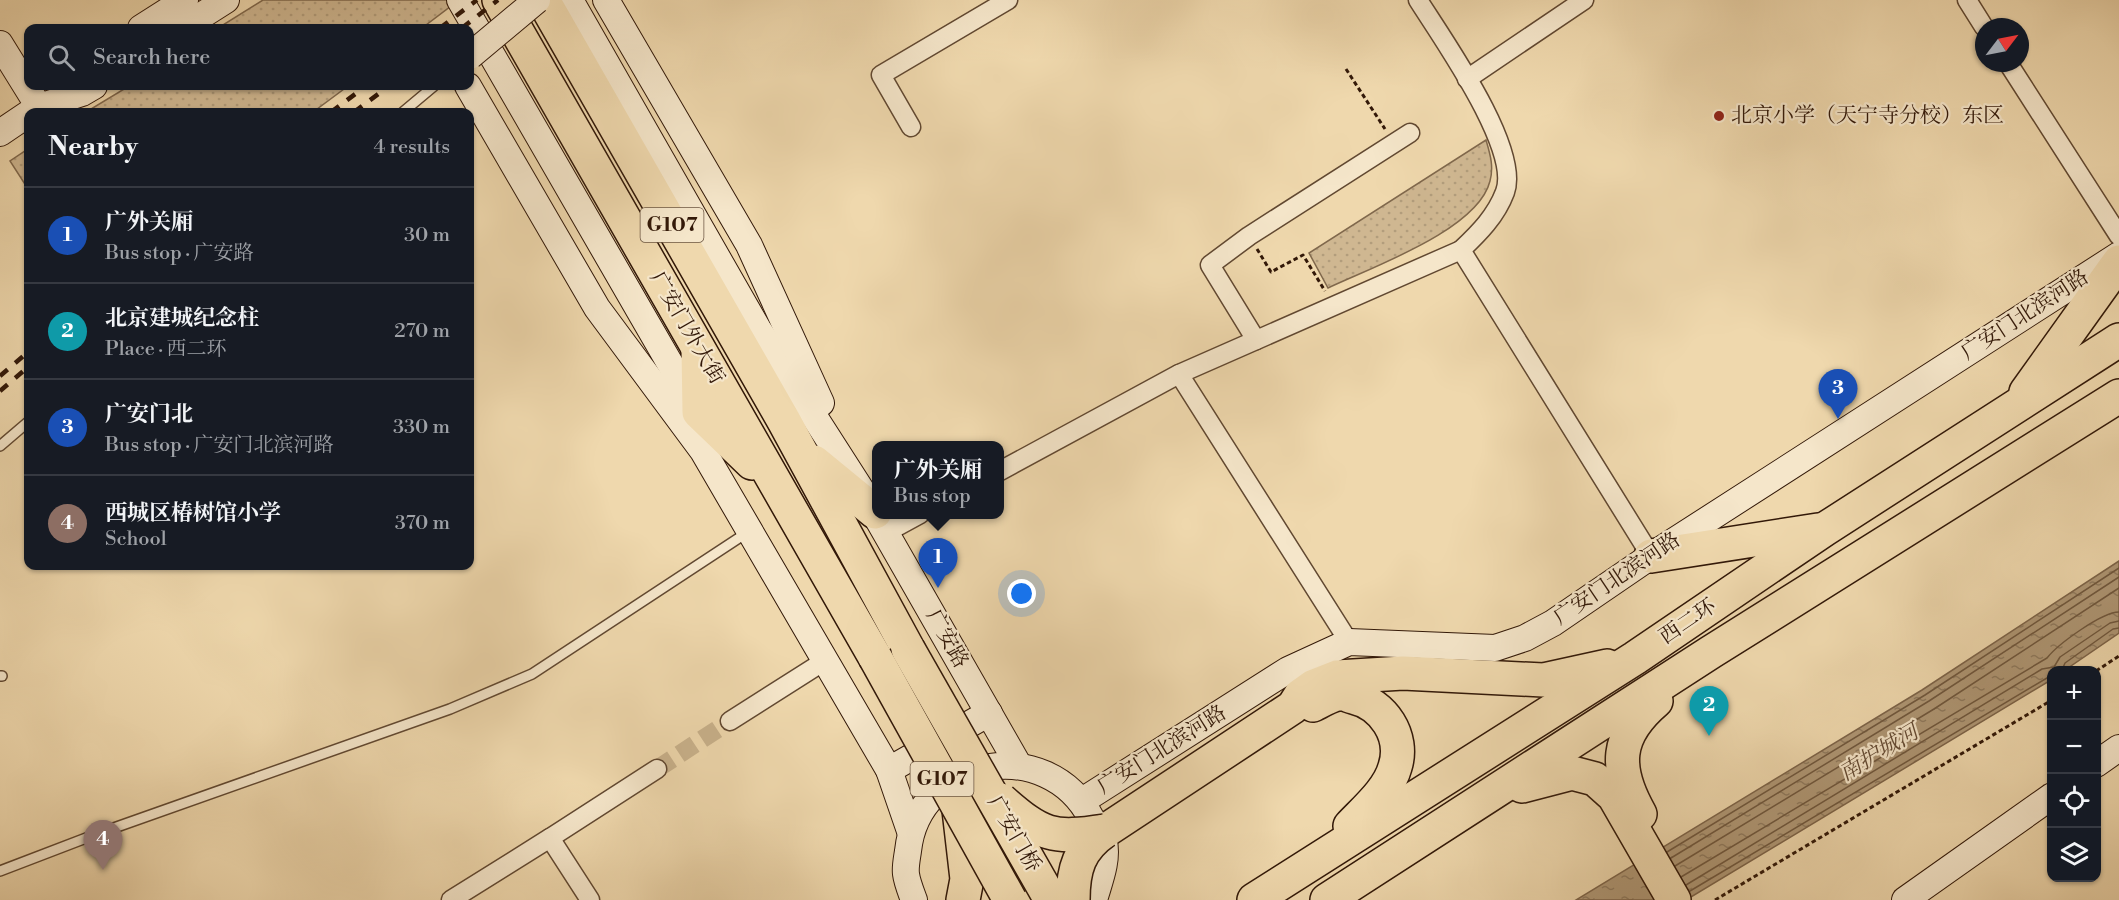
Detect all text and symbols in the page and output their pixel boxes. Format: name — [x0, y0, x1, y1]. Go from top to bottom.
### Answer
north arrow — [1975, 18, 2029, 72]
search box — [24, 24, 474, 90]
icon: search — [45, 41, 78, 74]
text: Search here — [93, 44, 210, 71]
place label: 北京小学（天宁寺分校）东区 — [1731, 103, 2004, 129]
marker: 北京小学（天宁寺分校）东区 — [1712, 109, 1726, 123]
text: Nearby — [48, 131, 138, 163]
text: 4 results — [373, 135, 450, 160]
road number: G107 — [640, 208, 704, 242]
text: 广外关厢 — [105, 209, 193, 236]
text: 1 — [63, 223, 72, 248]
text: 30 m — [404, 223, 450, 248]
text: Bus stop · 广安路 — [105, 241, 253, 266]
street label: 广安门北滨河路 — [1956, 264, 2094, 366]
street label: 广安门外大街 — [644, 267, 730, 389]
text: 北京建城纪念柱 — [105, 305, 259, 332]
text: 2 — [61, 319, 74, 344]
text: 270 m — [394, 319, 450, 344]
text: Place · 西二环 — [105, 337, 226, 362]
pin: 3 — [1818, 370, 1858, 419]
text: 广安门北 — [105, 401, 193, 428]
text: 3 — [61, 415, 74, 440]
text: 330 m — [393, 415, 450, 440]
text: Bus stop · 广安门北滨河路 — [105, 433, 333, 458]
popup — [872, 441, 1004, 519]
text: 广外关厢 — [894, 457, 982, 484]
text: Bus stop — [894, 484, 971, 509]
text: 西城区椿树馆小学 — [105, 500, 281, 527]
text: 4 — [61, 511, 74, 536]
text: 370 m — [395, 511, 450, 536]
text: School — [105, 527, 167, 552]
street label: 广安门北滨河路 — [1549, 527, 1685, 631]
pin: 1 — [918, 538, 958, 588]
your location — [1007, 579, 1036, 608]
street label: 西二环 — [1655, 594, 1721, 650]
street label: 广安路 — [920, 605, 974, 673]
map controls — [2047, 666, 2101, 882]
button: + — [2047, 666, 2101, 720]
pin: 2 — [1690, 686, 1728, 736]
street label: 广安门北滨河路 — [1093, 700, 1231, 800]
water label: 南护城河 — [1834, 717, 1927, 787]
button: − — [2047, 720, 2101, 774]
road number: G107 — [910, 762, 974, 796]
button: locate — [2047, 774, 2101, 828]
street label: 广安门桥 — [982, 791, 1046, 877]
pin: 4 — [84, 820, 122, 870]
button: layers — [2047, 828, 2101, 882]

